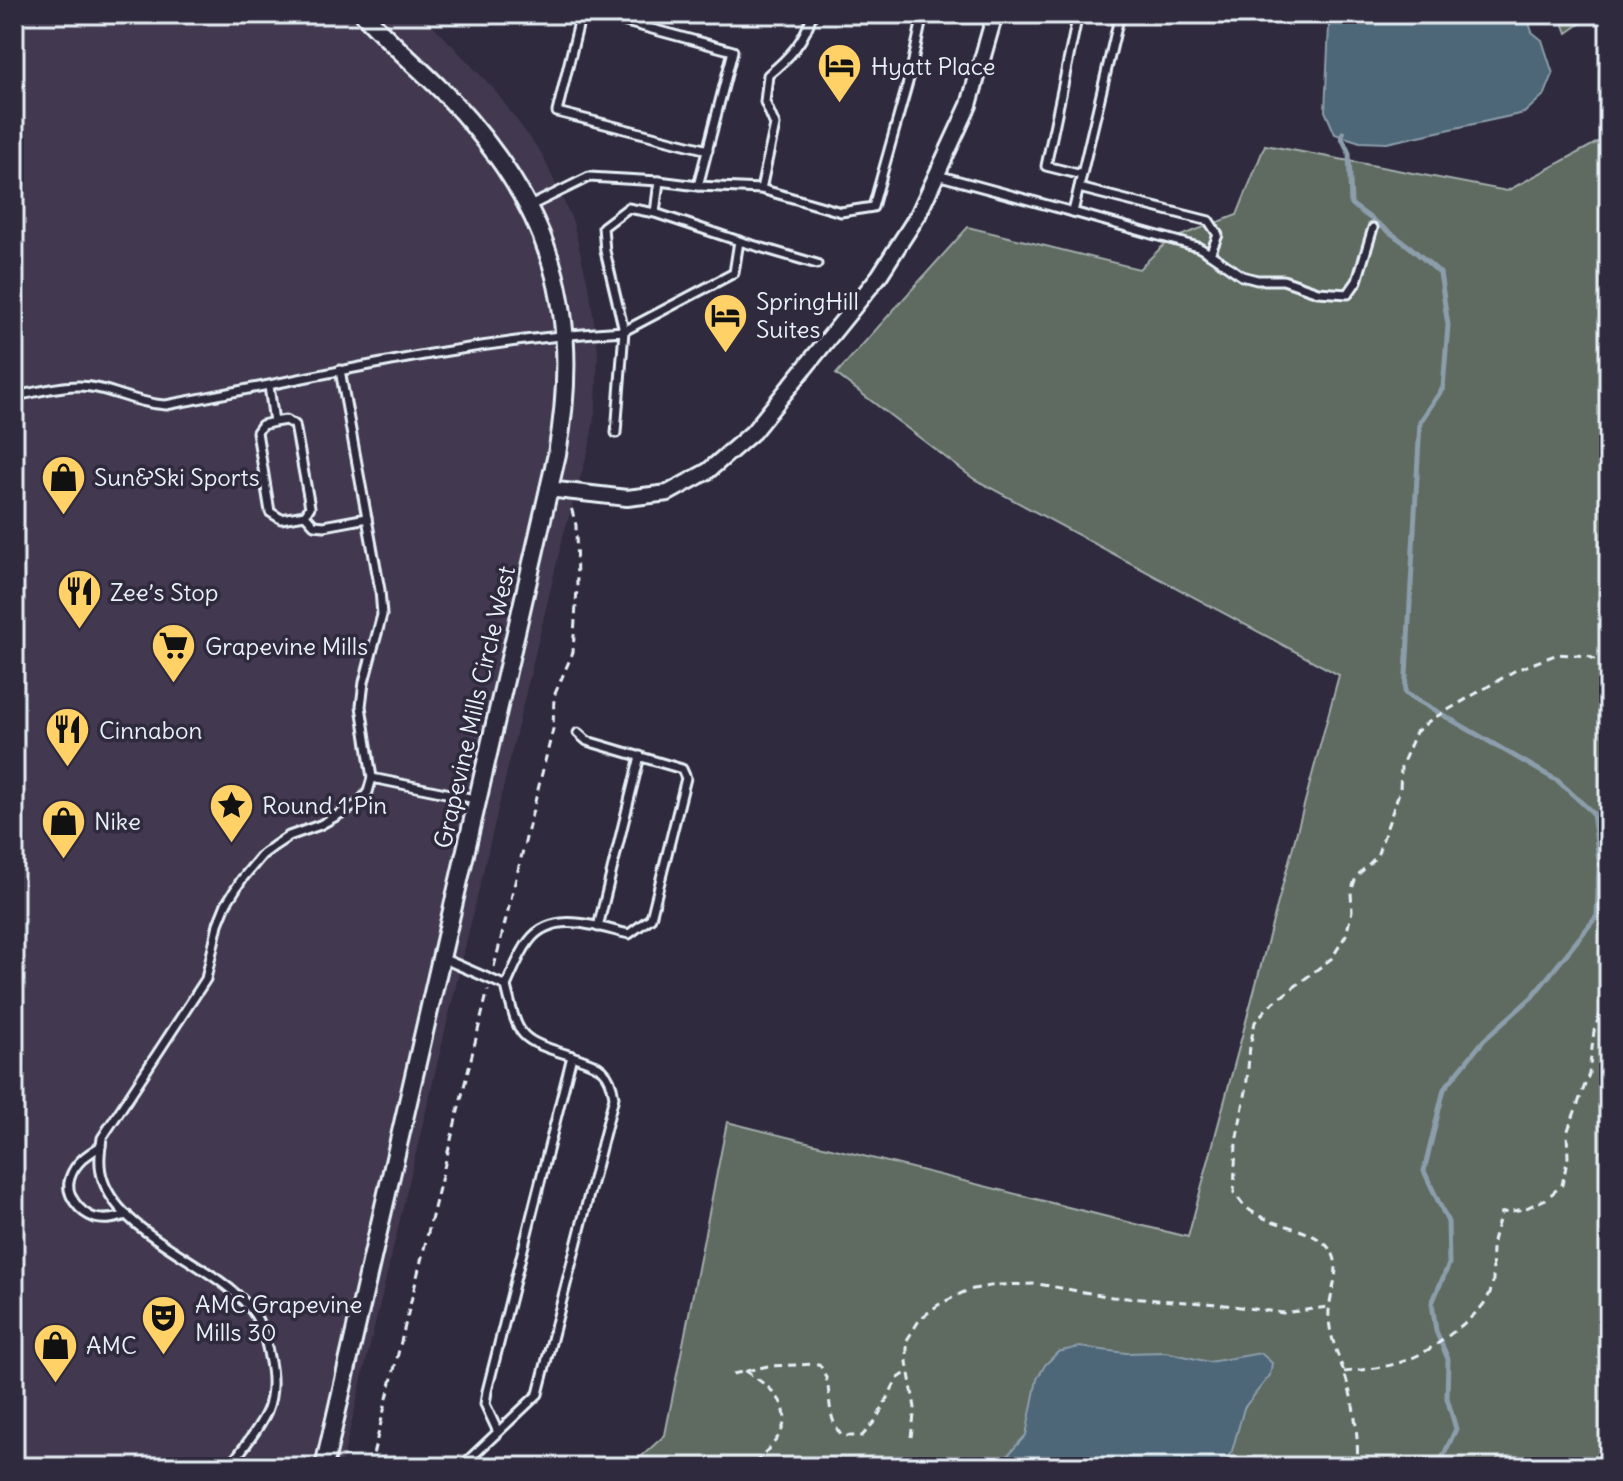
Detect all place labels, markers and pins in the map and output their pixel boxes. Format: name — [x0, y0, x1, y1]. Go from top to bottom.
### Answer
hotel icon: Hyatt Place — [816, 42, 864, 105]
place label: Hyatt Place — [871, 51, 996, 81]
place label: SpringHill Suites — [756, 286, 859, 344]
hotel icon: SpringHill Suites — [701, 291, 749, 354]
shop icon: Sun&Ski Sports — [39, 453, 87, 516]
place label: Sun&Ski Sports — [94, 462, 260, 492]
restaurant icon: Zee’s Stop — [55, 568, 103, 631]
place label: Zee’s Stop — [110, 577, 218, 607]
supermarket icon: Grapevine Mills — [150, 622, 198, 685]
place label: Grapevine Mills — [205, 631, 368, 661]
restaurant icon: Cinnabon — [44, 706, 92, 769]
place label: Cinnabon — [99, 715, 202, 745]
place icon: Round 1 Pin — [207, 781, 255, 844]
place label: Round 1 Pin — [262, 790, 387, 820]
shop icon: Nike — [39, 797, 87, 860]
place label: Nike — [94, 806, 141, 836]
place label: AMC Grapevine Mills 30 — [195, 1289, 362, 1347]
theatre icon: AMC Grapevine Mills 30 — [140, 1294, 188, 1357]
shop icon: AMC — [31, 1321, 79, 1384]
place label: AMC — [86, 1330, 137, 1360]

